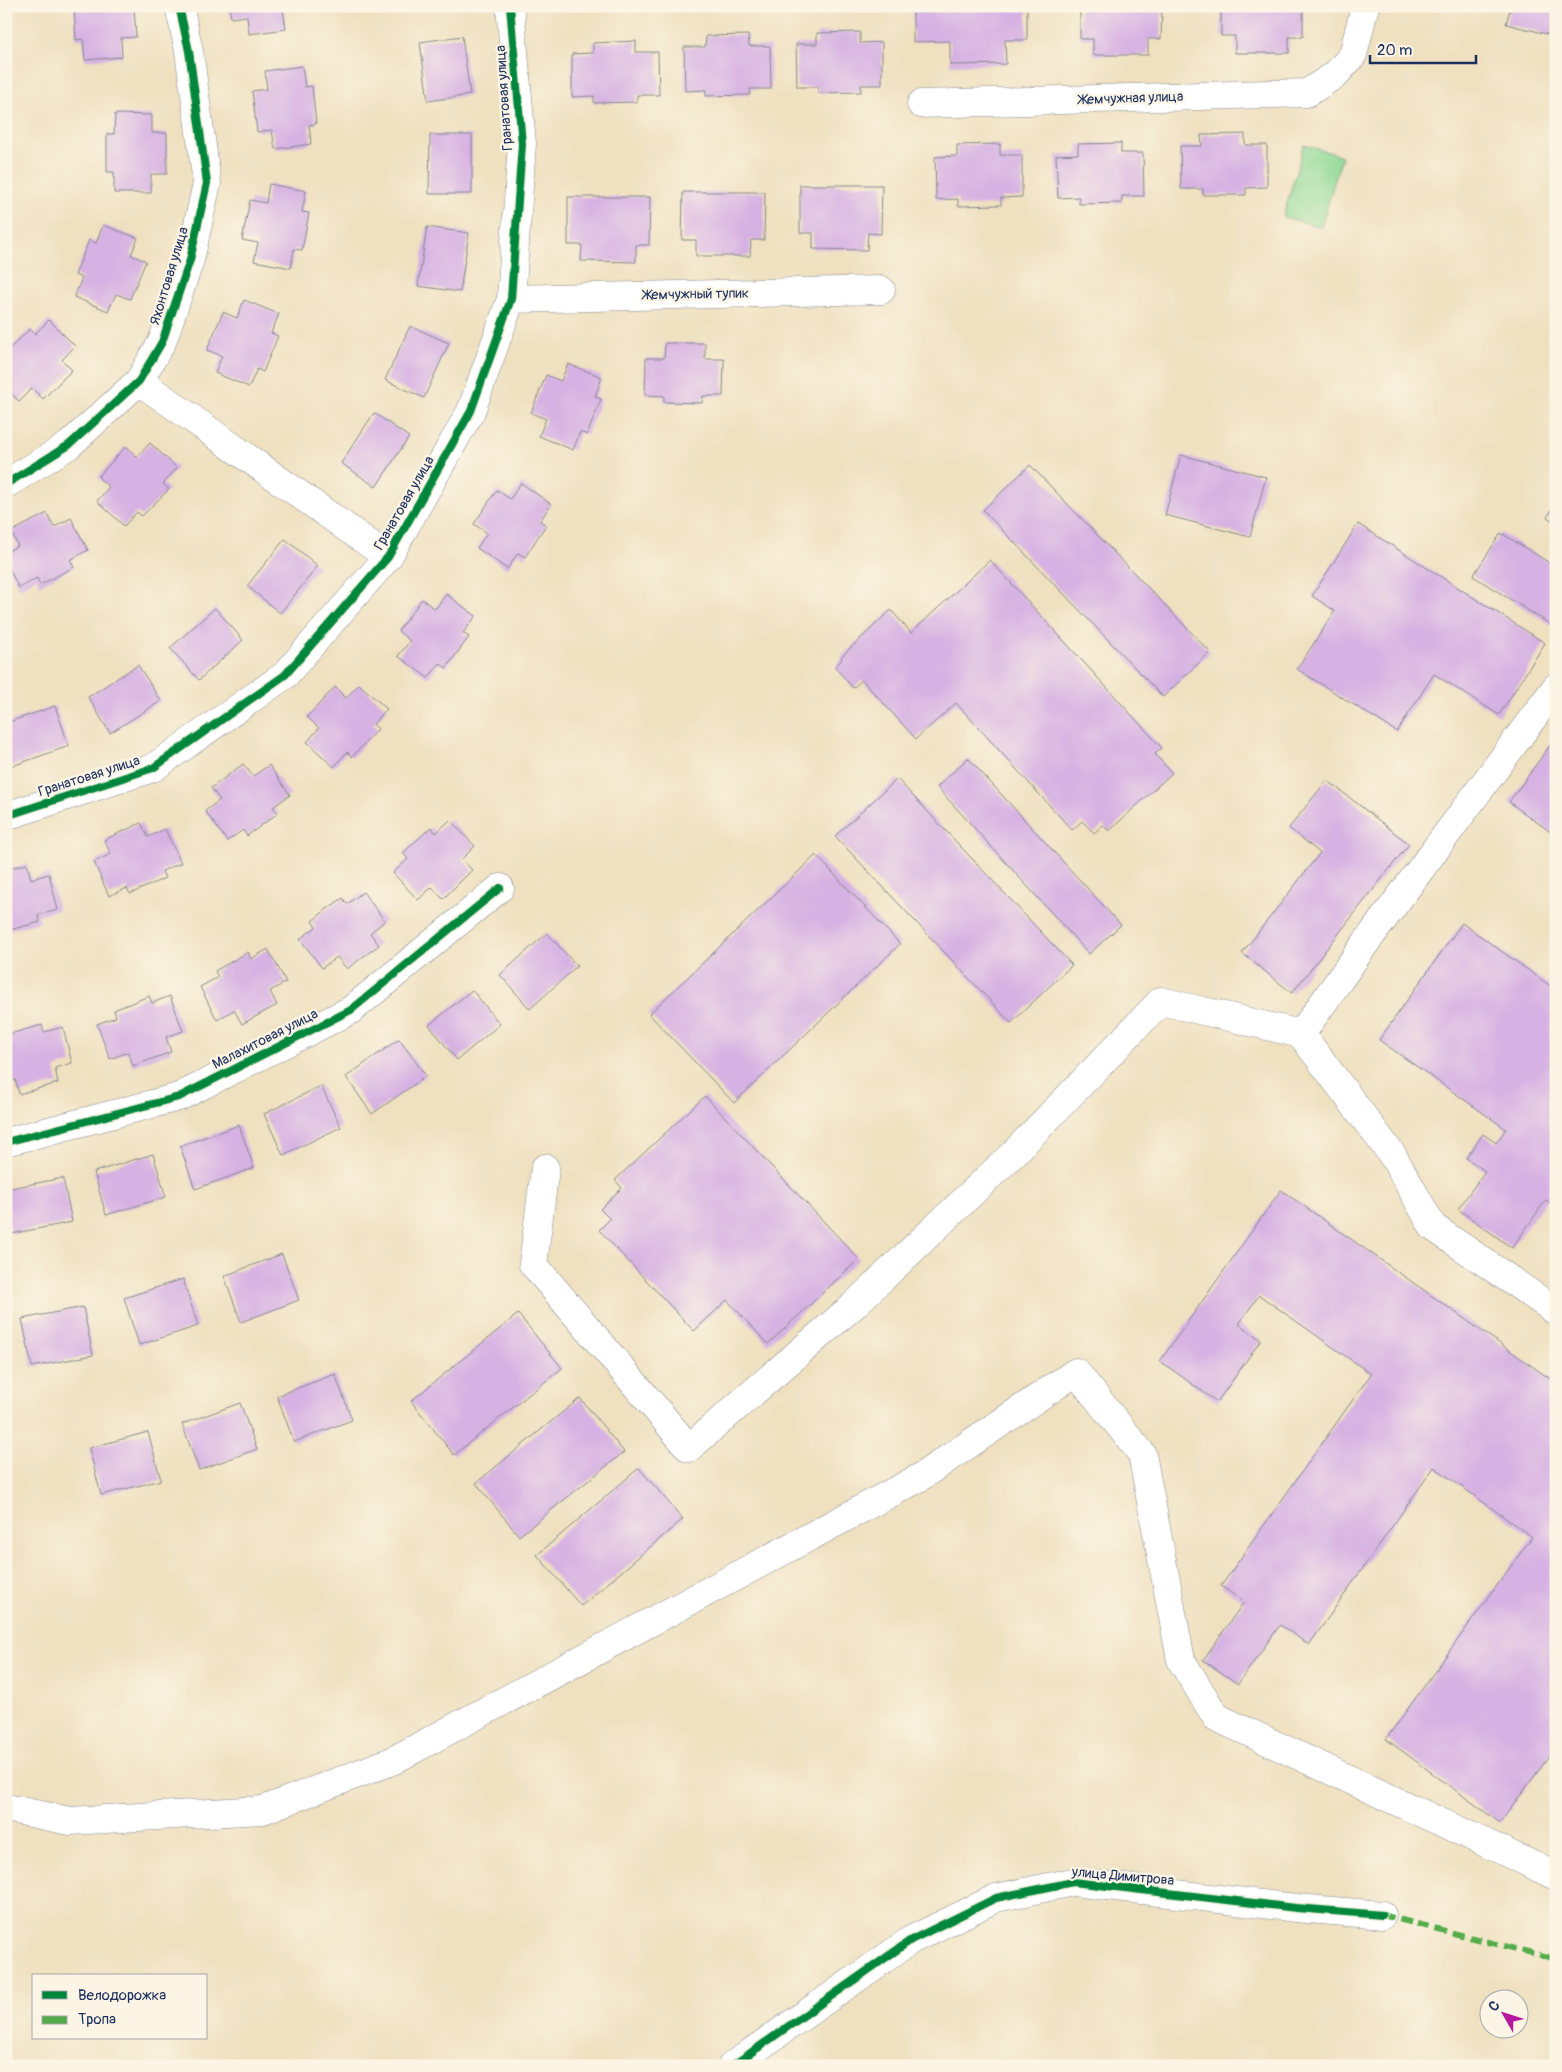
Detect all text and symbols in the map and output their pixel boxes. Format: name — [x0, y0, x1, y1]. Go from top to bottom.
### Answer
scale bar — [1370, 32, 1476, 64]
text: 20 m — [1377, 41, 1412, 60]
street label: Гранатовая улица — [492, 45, 516, 151]
street label: Жемчужная улица — [1076, 88, 1184, 108]
street label: Яхонтовая улица — [146, 225, 192, 327]
street label: Жемчужный тупик — [641, 285, 749, 303]
street label: Гранатовая улица — [370, 453, 438, 553]
street label: Гранатовая улица — [36, 752, 142, 800]
street label: Малахитовая улица — [209, 1005, 321, 1073]
street label: улица Димитрова — [1070, 1863, 1175, 1889]
legend — [32, 1974, 208, 2040]
text: Велодорожка — [78, 1986, 166, 2005]
north arrow — [1480, 1990, 1530, 2040]
text: С — [1485, 1997, 1504, 2015]
text: Тропа — [78, 2010, 116, 2029]

